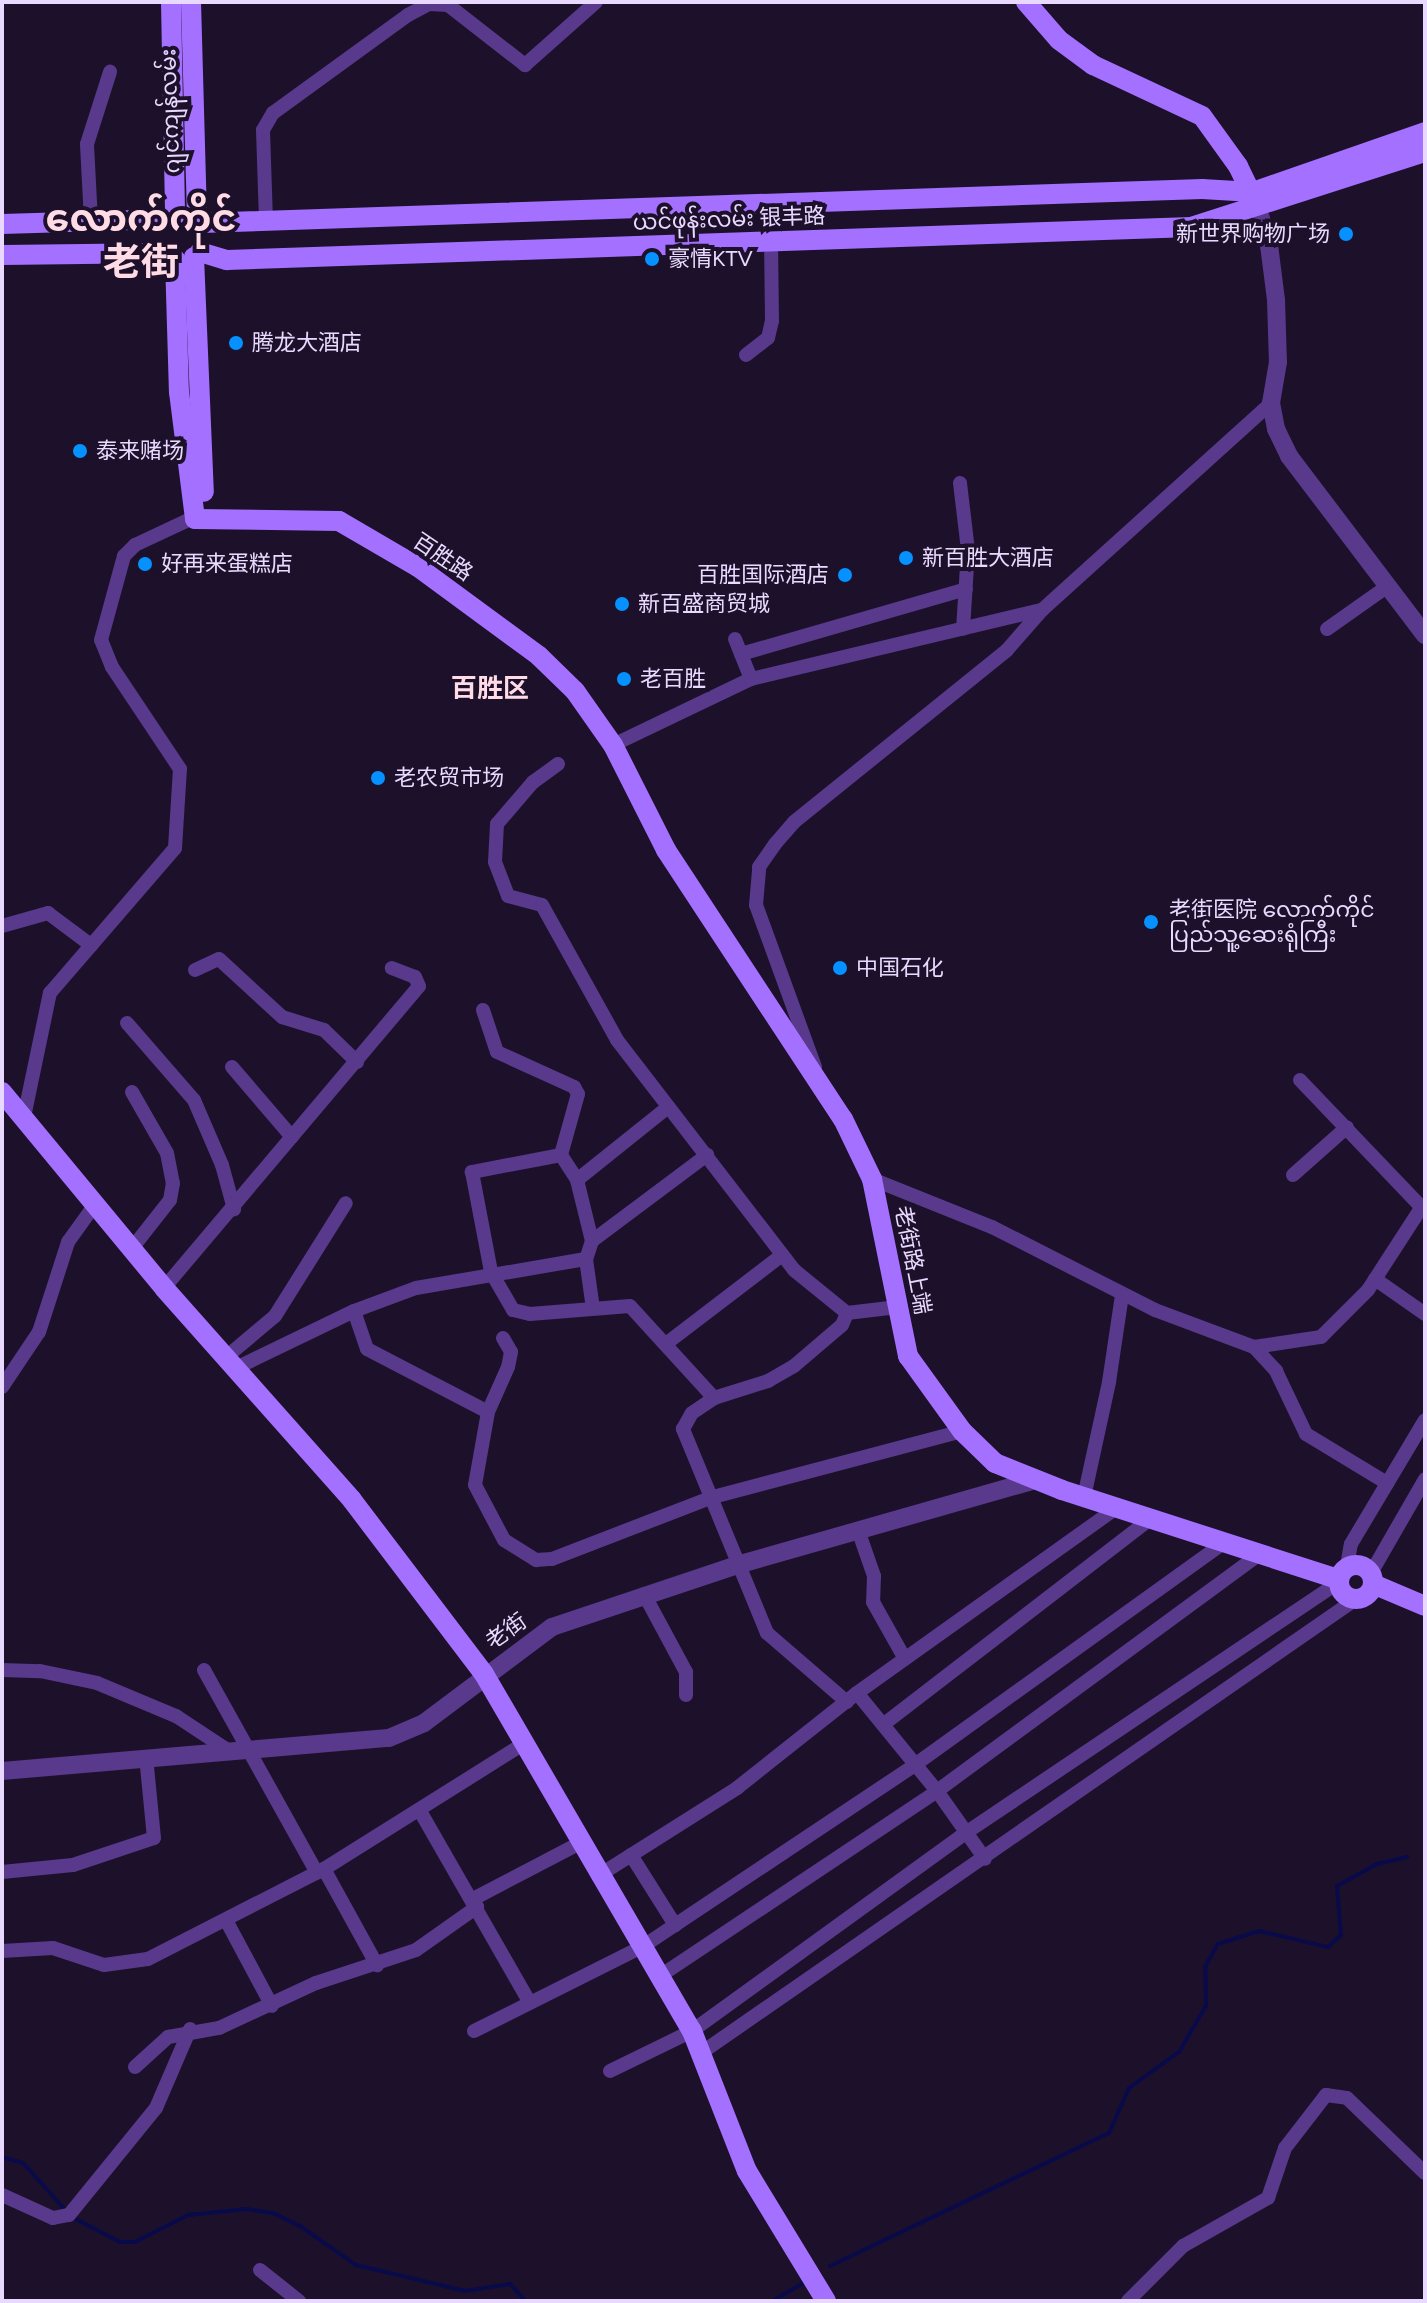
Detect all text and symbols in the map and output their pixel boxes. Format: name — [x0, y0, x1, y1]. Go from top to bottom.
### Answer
street label: ဂျင်ကျန်လမ်း — [155, 48, 185, 174]
district label: လောက်ကိုင် 老街 — [45, 196, 237, 286]
street label: ယင်ဖုန်းလမ်း 银丰路 — [632, 202, 826, 236]
place label: 新世界购物广场 — [1176, 221, 1330, 247]
marker: 新世界购物广场 — [1337, 225, 1355, 243]
place label: 豪情KTV — [668, 246, 753, 272]
marker: 豪情KTV — [643, 250, 661, 268]
place label: 腾龙大酒店 — [252, 330, 362, 356]
marker: 腾龙大酒店 — [227, 334, 245, 352]
place label: 泰来赌场 — [96, 438, 184, 464]
marker: 泰来赌场 — [71, 442, 89, 460]
street label: 百胜路 — [408, 528, 478, 586]
place label: 新百胜大酒店 — [922, 545, 1054, 571]
marker: 新百胜大酒店 — [897, 549, 915, 567]
place label: 好再来蛋糕店 — [161, 551, 293, 577]
marker: 好再来蛋糕店 — [136, 555, 154, 573]
place label: 百胜国际酒店 — [697, 562, 829, 588]
marker: 百胜国际酒店 — [836, 566, 854, 584]
place label: 新百盛商贸城 — [638, 591, 770, 617]
marker: 新百盛商贸城 — [613, 595, 631, 613]
place label: 老百胜 — [640, 666, 706, 692]
marker: 老百胜 — [615, 670, 633, 688]
district label: 百胜区 — [451, 673, 529, 705]
place label: 老农贸市场 — [394, 765, 504, 791]
marker: 老农贸市场 — [369, 769, 387, 787]
place label: 老街医院 လောက်ကိုင် ပြည်သူ့ဆေးရုံကြီး — [1169, 896, 1375, 948]
marker: 老街医院 လောက်ကိုင် ပြည်သူ့ဆေးရုံကြီး — [1140, 911, 1162, 933]
place label: 中国石化 — [856, 955, 944, 981]
marker: 中国石化 — [831, 959, 849, 977]
street label: 老街路上端 — [890, 1203, 936, 1317]
street label: 老街 — [480, 1608, 532, 1654]

